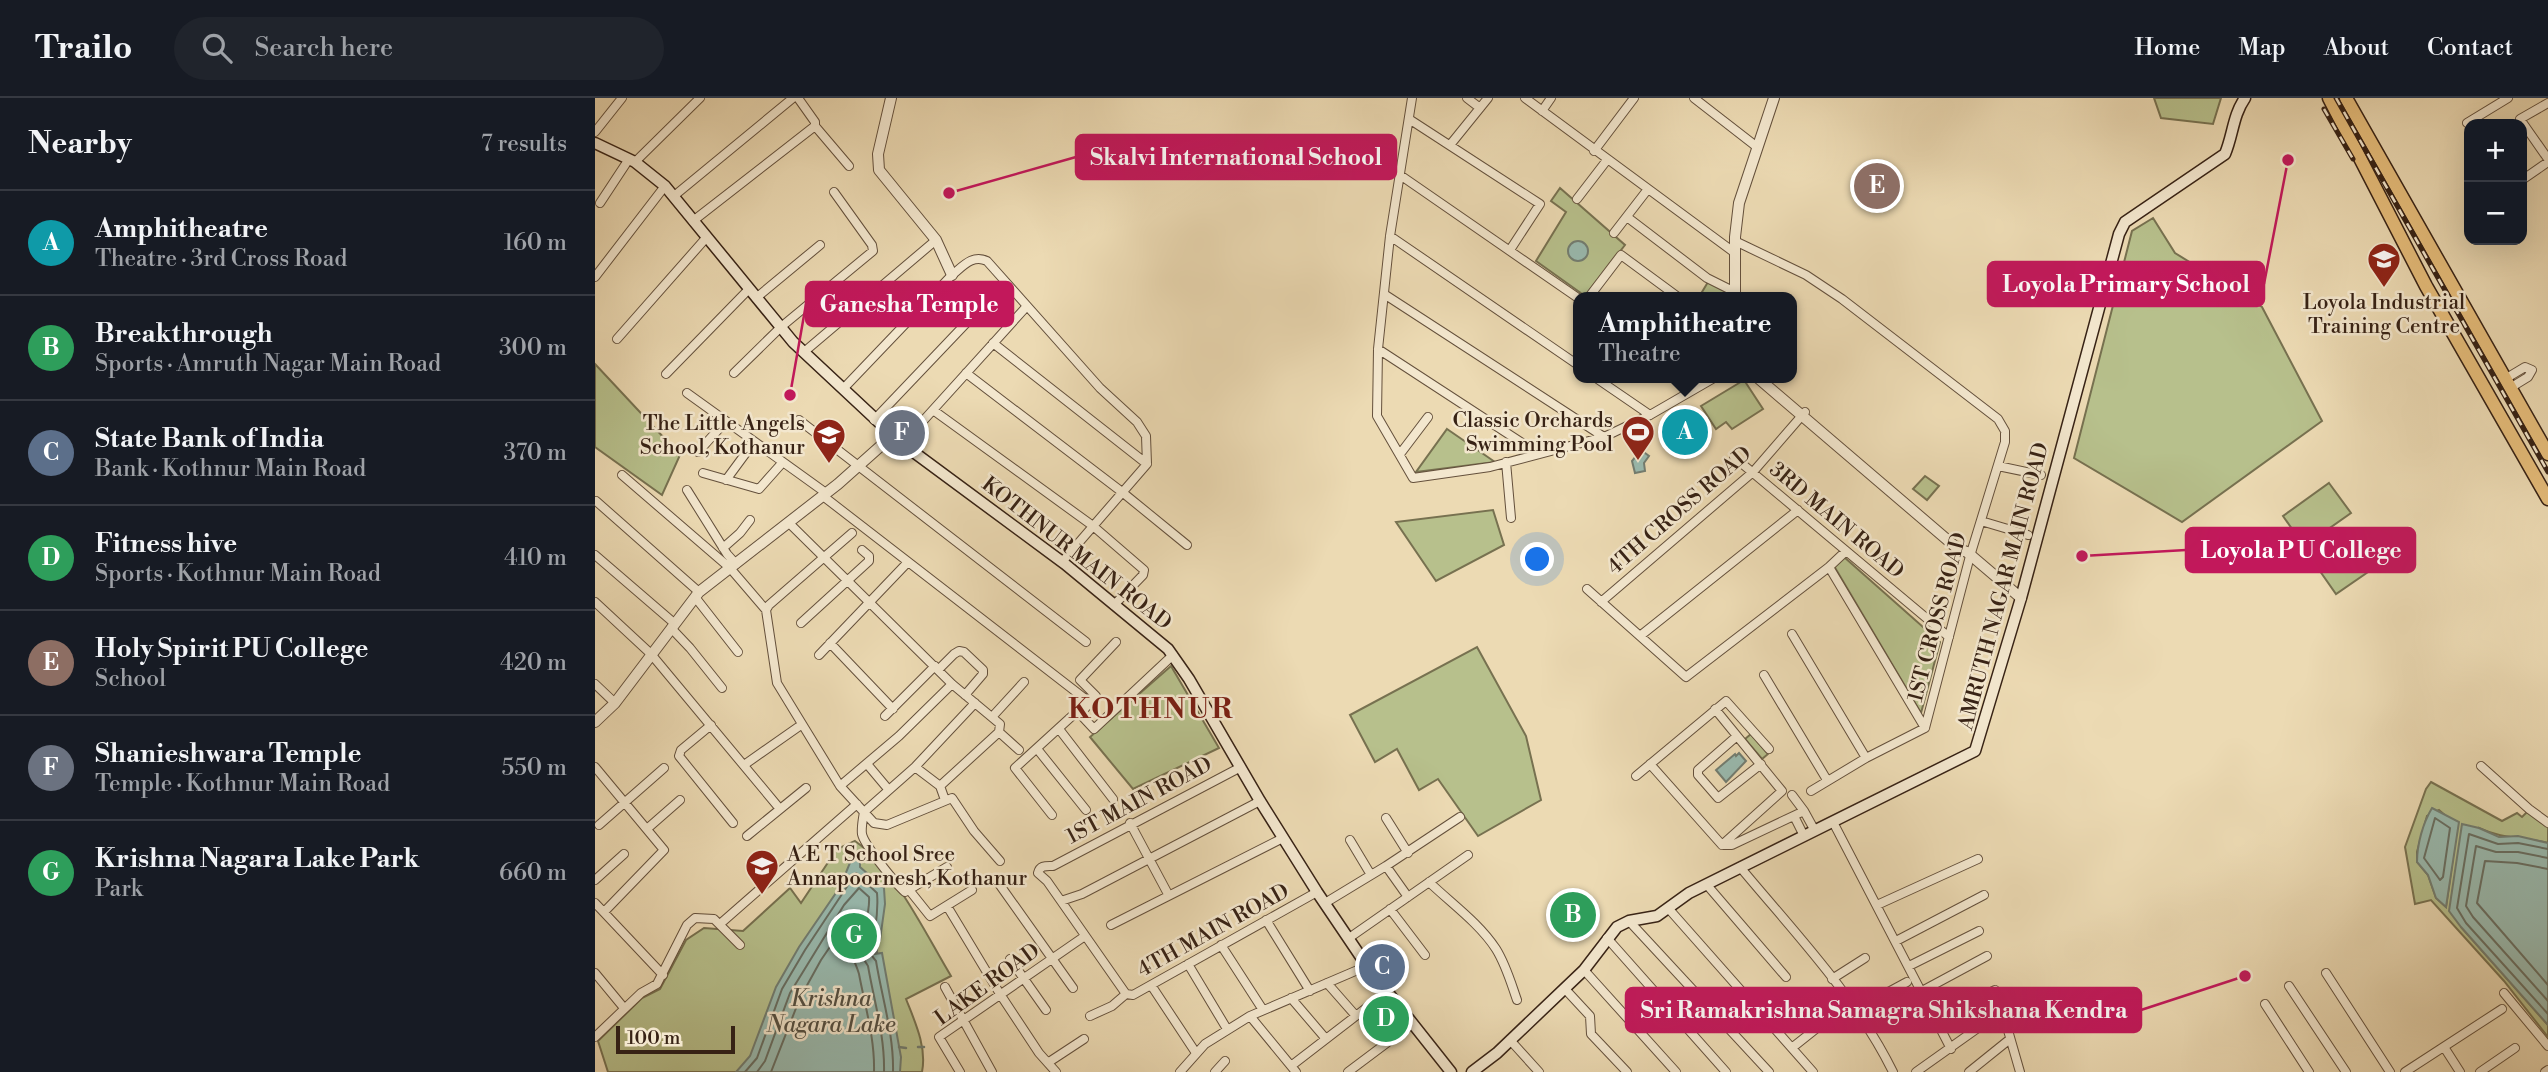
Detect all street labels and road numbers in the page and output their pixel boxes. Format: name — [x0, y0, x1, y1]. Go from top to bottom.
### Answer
street label: AMRUTH NAGAR MAIN ROAD — [1953, 440, 2055, 734]
street label: 4TH CROSS ROAD — [1602, 441, 1757, 580]
street label: 3RD MAIN ROAD — [1764, 457, 1909, 585]
street label: KOTHNUR MAIN ROAD — [976, 472, 1177, 636]
street label: 1ST CROSS ROAD — [1903, 530, 1973, 705]
street label: 1ST MAIN ROAD — [1062, 752, 1217, 850]
street label: 4TH MAIN ROAD — [1133, 878, 1294, 983]
street label: LAKE ROAD — [930, 938, 1045, 1032]

